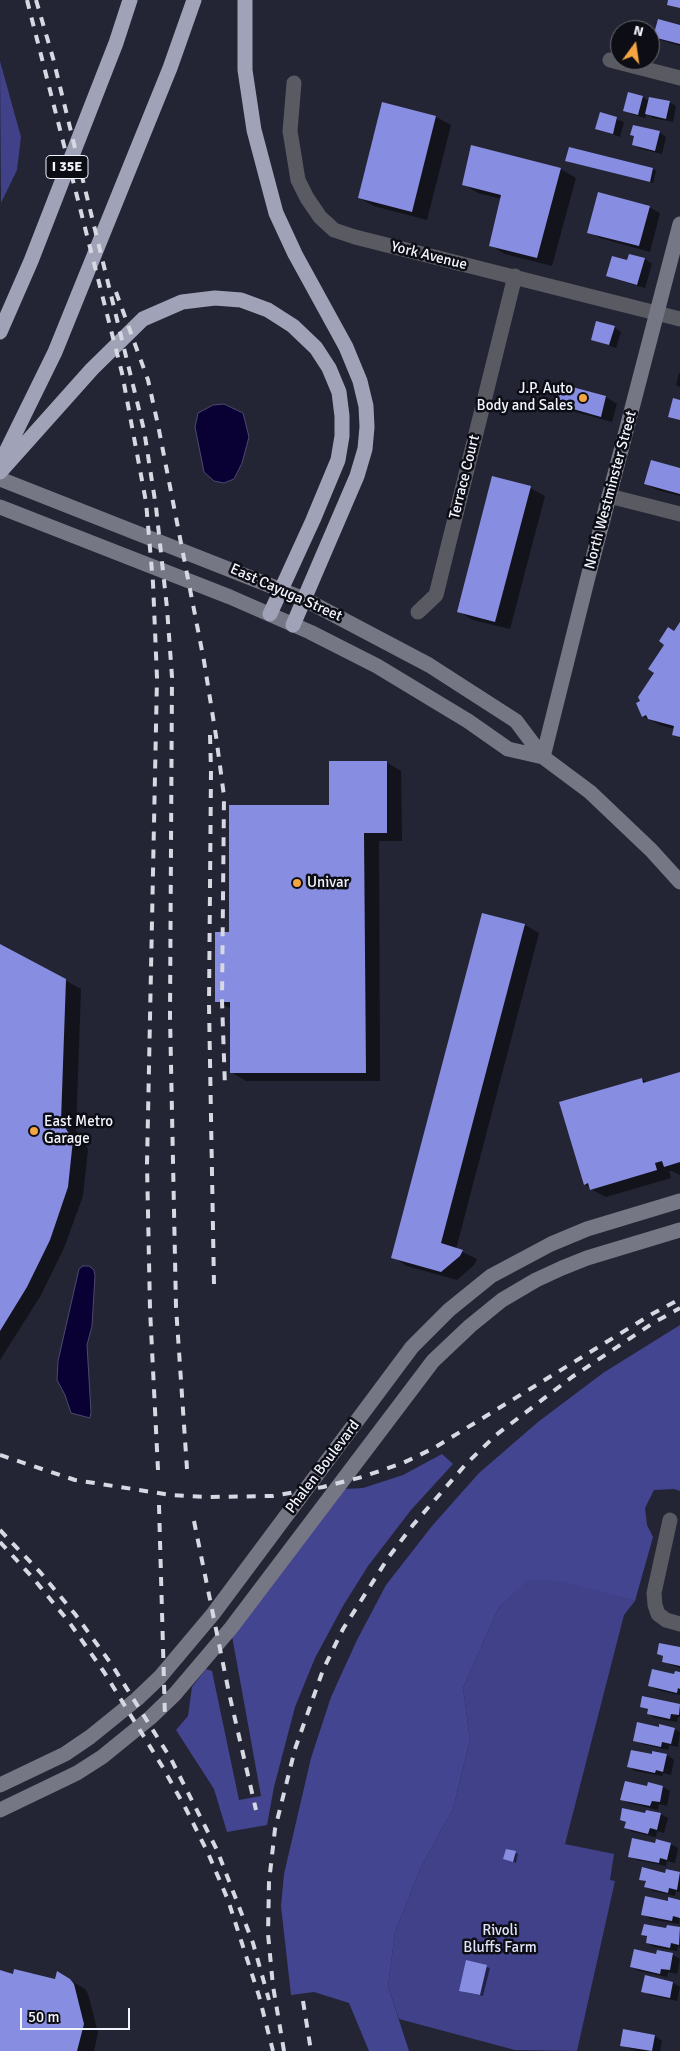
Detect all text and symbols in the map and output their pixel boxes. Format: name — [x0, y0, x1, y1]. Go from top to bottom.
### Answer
north arrow — [610, 20, 660, 70]
text: N — [632, 22, 645, 40]
road number: I 35E — [46, 156, 88, 178]
street label: York Avenue — [389, 238, 469, 274]
place label: J.P. Auto Body and Sales — [477, 380, 573, 415]
marker: J.P. Auto Body and Sales — [577, 392, 589, 404]
street label: North Westminster Street — [581, 409, 641, 571]
street label: Terrace Court — [446, 433, 484, 521]
street label: East Cayuga Street — [227, 560, 345, 626]
place label: Univar — [307, 874, 349, 892]
marker: Univar — [291, 877, 303, 889]
place label: East Metro Garage — [44, 1113, 113, 1148]
marker: East Metro Garage — [28, 1125, 40, 1137]
street label: Phalen Boulevard — [282, 1417, 364, 1517]
park label: Rivoli Bluffs Farm — [463, 1922, 537, 1957]
scale bar — [22, 1998, 132, 2030]
text: 50 m — [28, 2008, 59, 2026]

